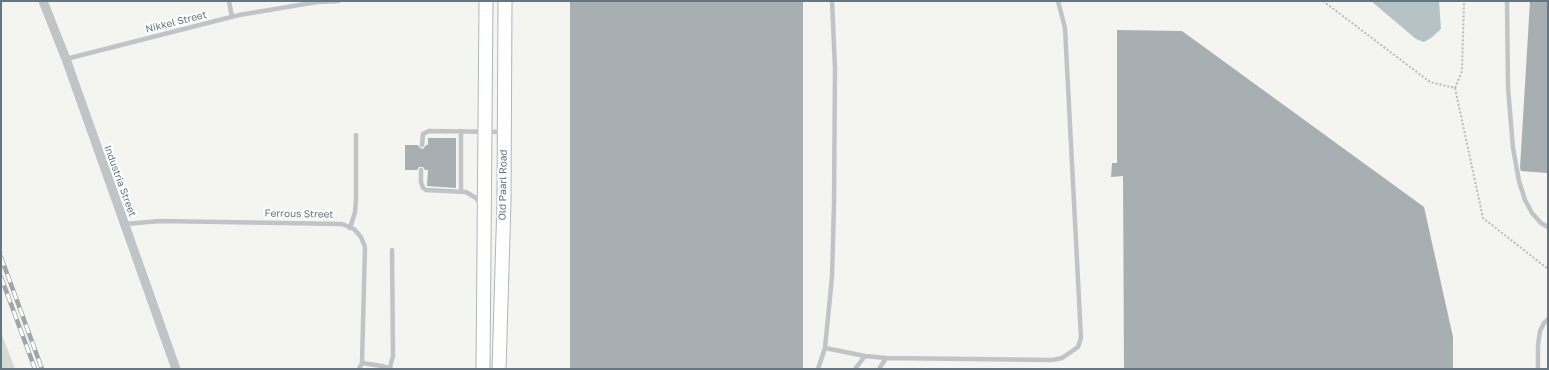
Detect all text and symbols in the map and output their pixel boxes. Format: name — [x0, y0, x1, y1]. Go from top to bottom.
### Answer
street label: Nikkel Street — [144, 9, 208, 35]
street label: Industria Street — [102, 144, 138, 218]
street label: Old Paarl Road — [496, 149, 510, 221]
street label: Ferrous Street — [265, 207, 333, 221]

